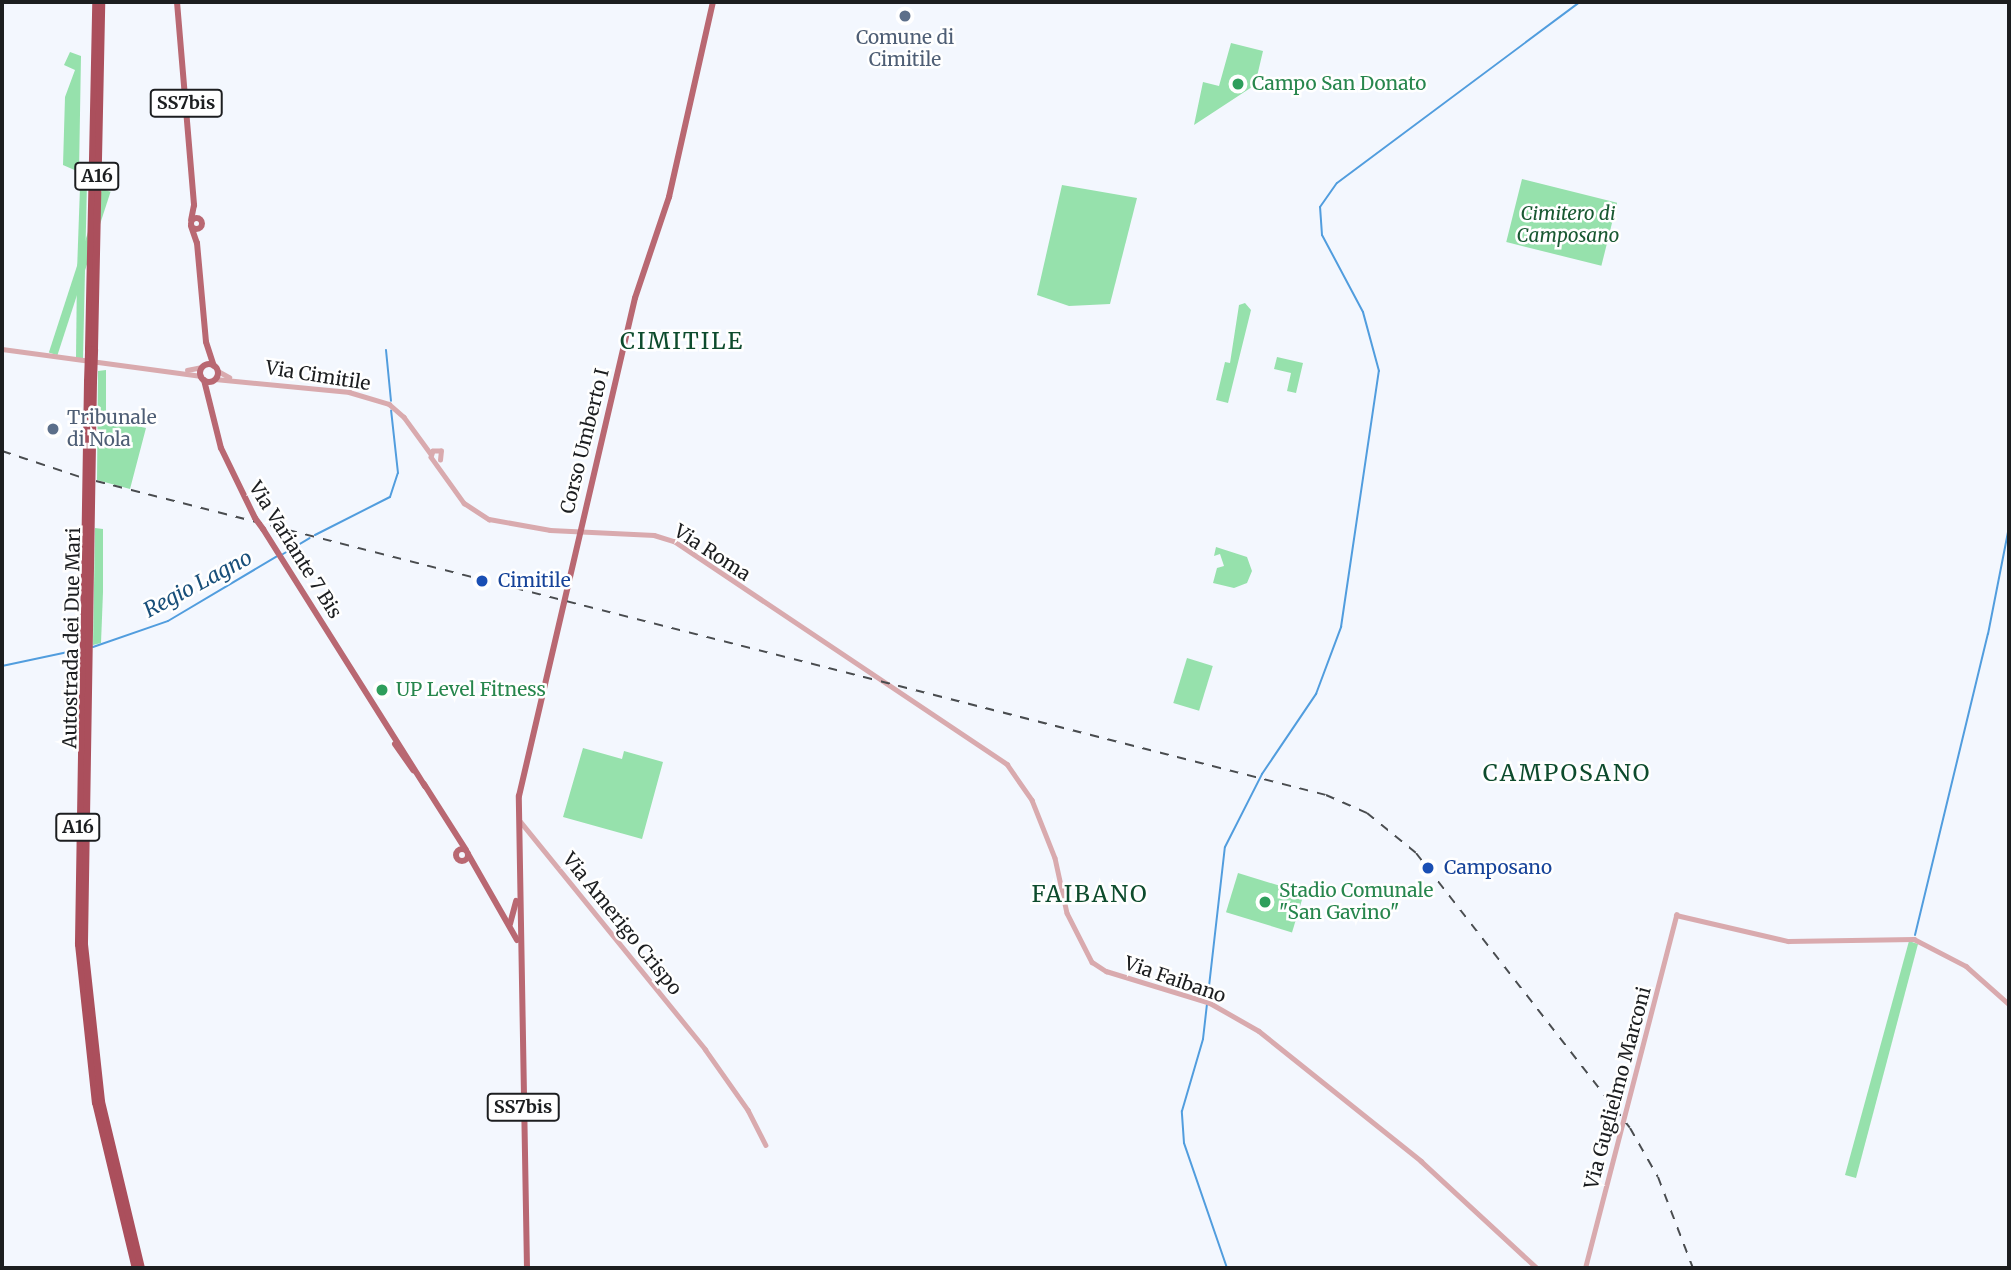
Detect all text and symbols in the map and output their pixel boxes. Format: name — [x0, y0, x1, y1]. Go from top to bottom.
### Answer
marker: Comune di Cimitile — [897, 8, 913, 24]
place label: Comune di Cimitile — [856, 27, 954, 71]
place label: Campo San Donato — [1252, 73, 1426, 95]
marker: Campo San Donato — [1230, 76, 1246, 92]
road number: SS7bis — [149, 88, 223, 118]
road number: A16 — [74, 162, 120, 190]
park label: Cimitero di Camposano — [1517, 203, 1619, 247]
district label: CIMITILE — [621, 327, 743, 355]
street label: Via Cimitile — [264, 356, 372, 396]
street label: Corso Umberto I — [556, 366, 614, 516]
place label: Tribunale di Nola — [67, 407, 157, 451]
marker: Tribunale di Nola — [45, 421, 61, 437]
street label: Via Variante 7 Bis — [244, 477, 346, 623]
street label: Via Roma — [670, 520, 754, 586]
street label: Autostrada dei Due Mari — [59, 527, 85, 749]
water label: Regio Lagno — [140, 545, 256, 623]
place label: Cimitile — [498, 570, 571, 592]
marker: Cimitile — [472, 571, 492, 591]
place label: UP Level Fitness — [396, 679, 546, 701]
marker: UP Level Fitness — [374, 682, 390, 698]
district label: CAMPOSANO — [1484, 759, 1650, 787]
road number: A16 — [55, 812, 101, 842]
street label: Via Amerigo Crispo — [558, 848, 686, 1000]
place label: Camposano — [1444, 857, 1552, 879]
marker: Camposano — [1418, 858, 1438, 878]
district label: FAIBANO — [1032, 880, 1148, 908]
place label: Stadio Comunale "San Gavino" — [1279, 880, 1433, 924]
marker: Stadio Comunale "San Gavino" — [1257, 894, 1273, 910]
street label: Via Faibano — [1121, 952, 1229, 1008]
street label: Via Guglielmo Marconi — [1580, 984, 1656, 1192]
road number: SS7bis — [486, 1092, 560, 1122]

